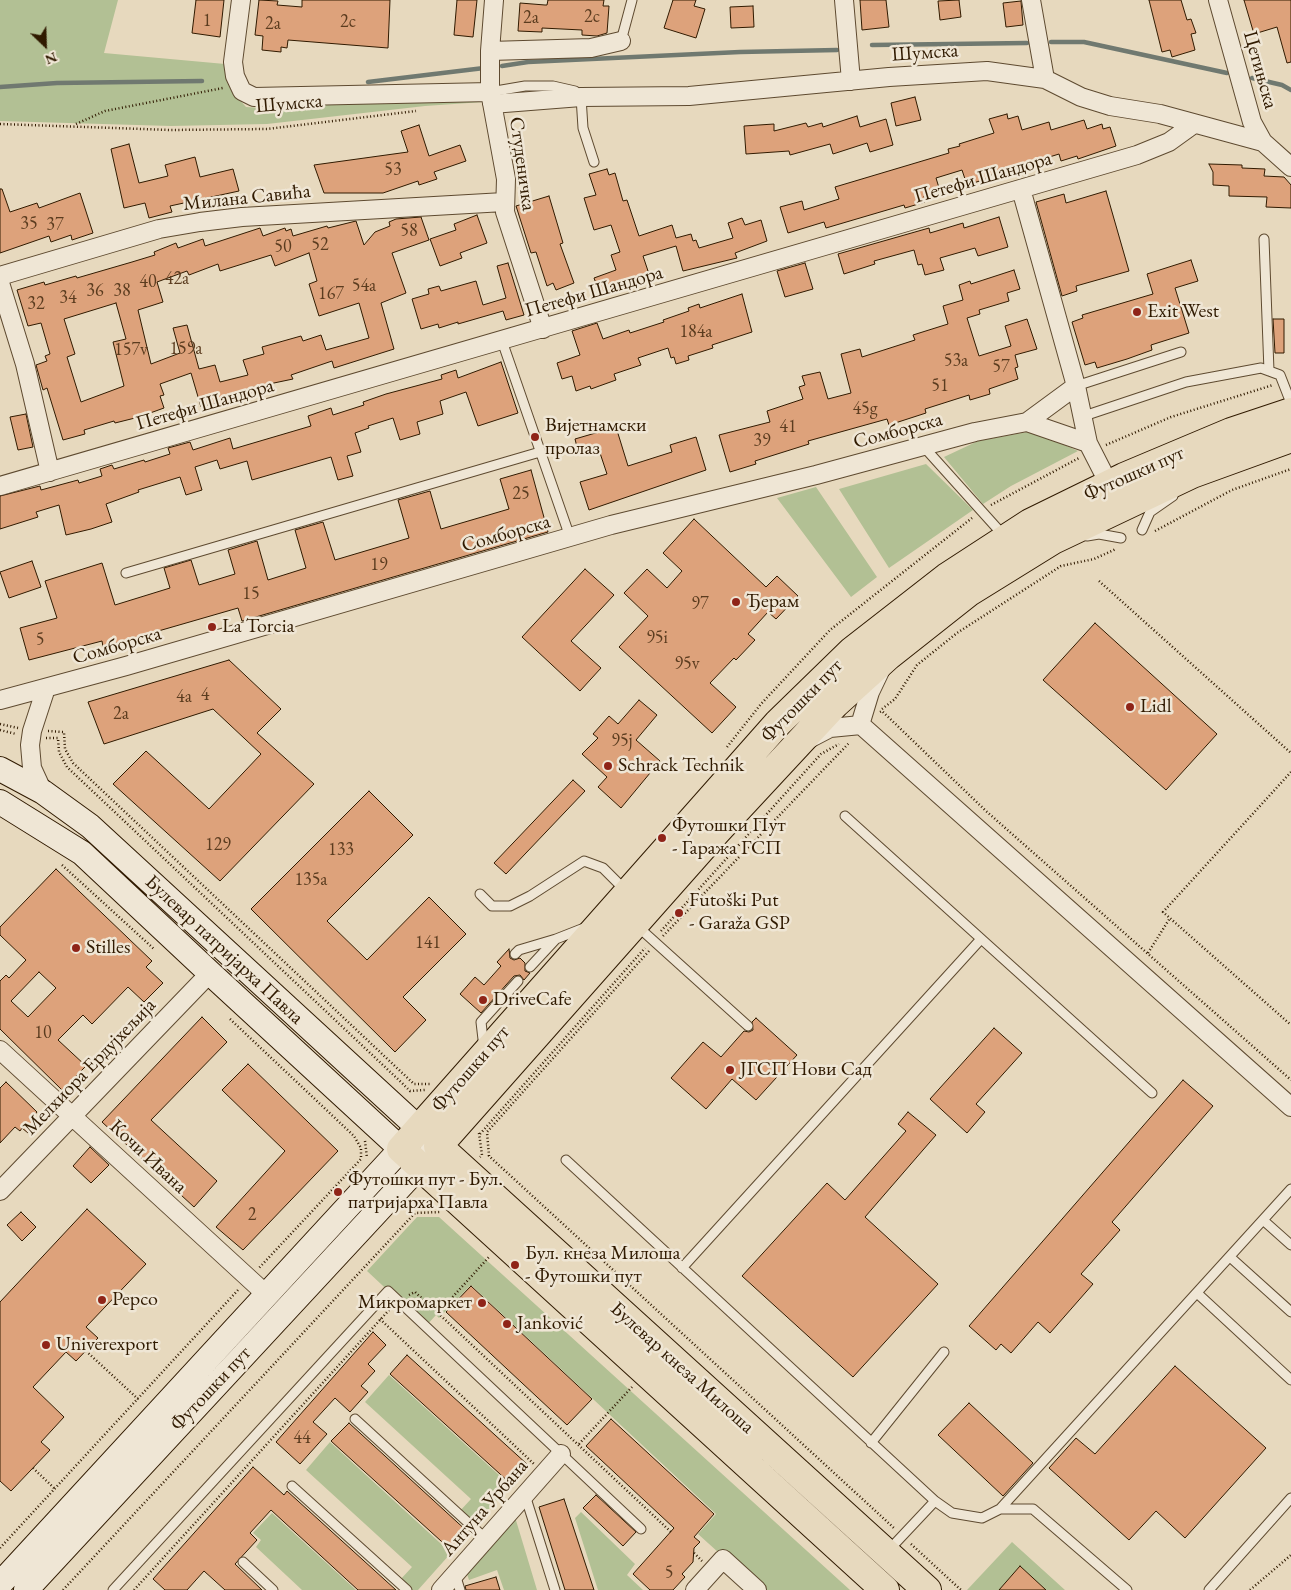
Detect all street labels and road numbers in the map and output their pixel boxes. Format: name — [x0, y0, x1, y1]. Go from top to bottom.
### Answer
street label: Цетињска — [1237, 28, 1283, 112]
street label: Шумска — [891, 39, 959, 67]
street label: Шумска — [255, 89, 323, 119]
street label: Студеничка — [504, 115, 540, 213]
street label: Петефи Шандора — [911, 147, 1055, 209]
street label: Милана Савића — [182, 179, 312, 217]
street label: Петефи Шандора — [522, 261, 666, 323]
street label: Петефи Шандора — [133, 374, 277, 436]
street label: Сомборска — [851, 408, 945, 454]
street label: Футошки пут — [1080, 441, 1188, 507]
street label: Сомборска — [459, 510, 553, 558]
street label: Сомборска — [70, 622, 164, 670]
street label: Футошки пут — [756, 654, 848, 748]
street label: Булевар патријарха Павла — [140, 870, 308, 1030]
street label: Мелхиора Ердујхељија — [19, 994, 161, 1140]
street label: Футошки пут — [427, 1021, 515, 1117]
street label: Кочи Ивана — [104, 1115, 192, 1199]
street label: Булевар кнеза Милоша — [605, 1297, 759, 1439]
street label: Футошки пут — [166, 1342, 256, 1436]
street label: Антуна Урбана — [436, 1455, 534, 1561]

